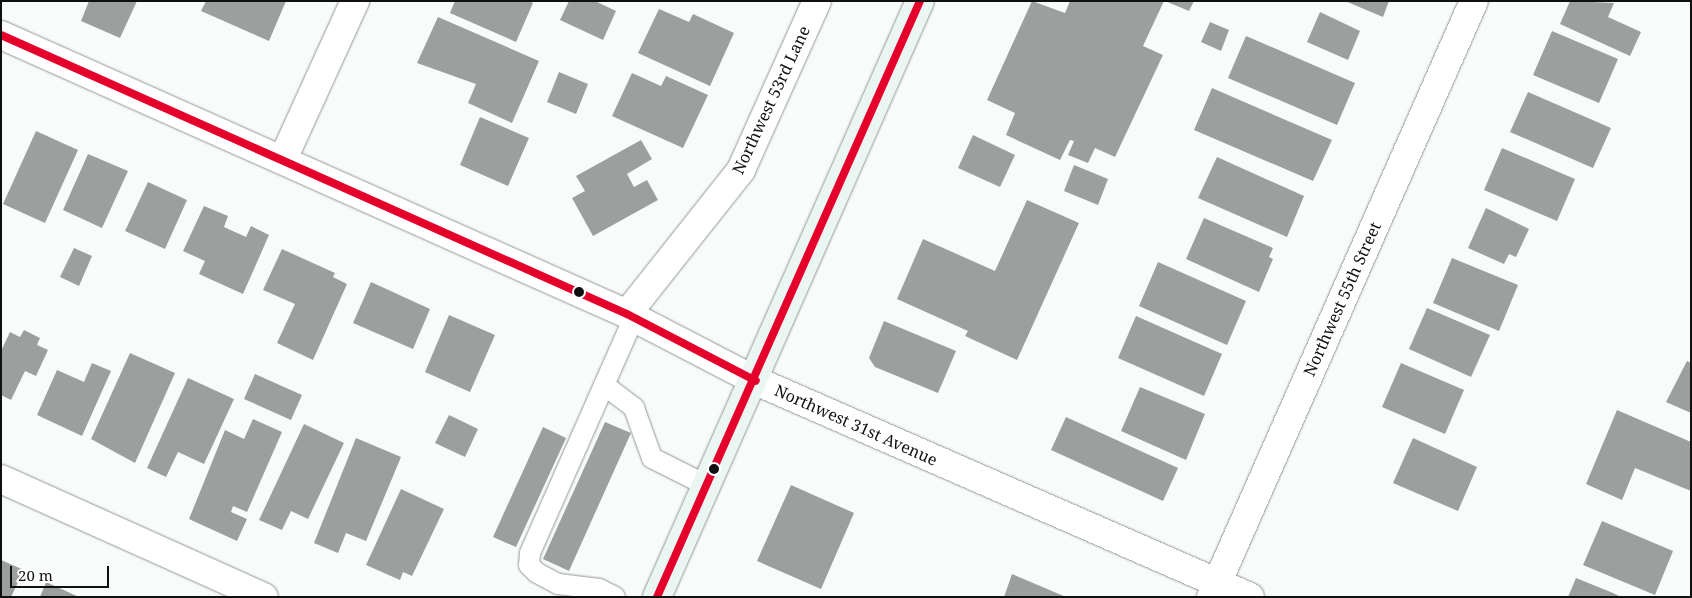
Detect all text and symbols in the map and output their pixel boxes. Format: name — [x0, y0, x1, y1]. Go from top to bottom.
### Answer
street label: Northwest 53rd Lane — [728, 23, 814, 177]
street label: Northwest 55th Street — [1299, 219, 1385, 379]
unlabelled marker — [574, 287, 584, 297]
street label: Northwest 31st Avenue — [772, 380, 940, 470]
unlabelled marker — [709, 464, 719, 474]
scale bar — [12, 556, 111, 588]
text: 20 m — [18, 565, 53, 585]

